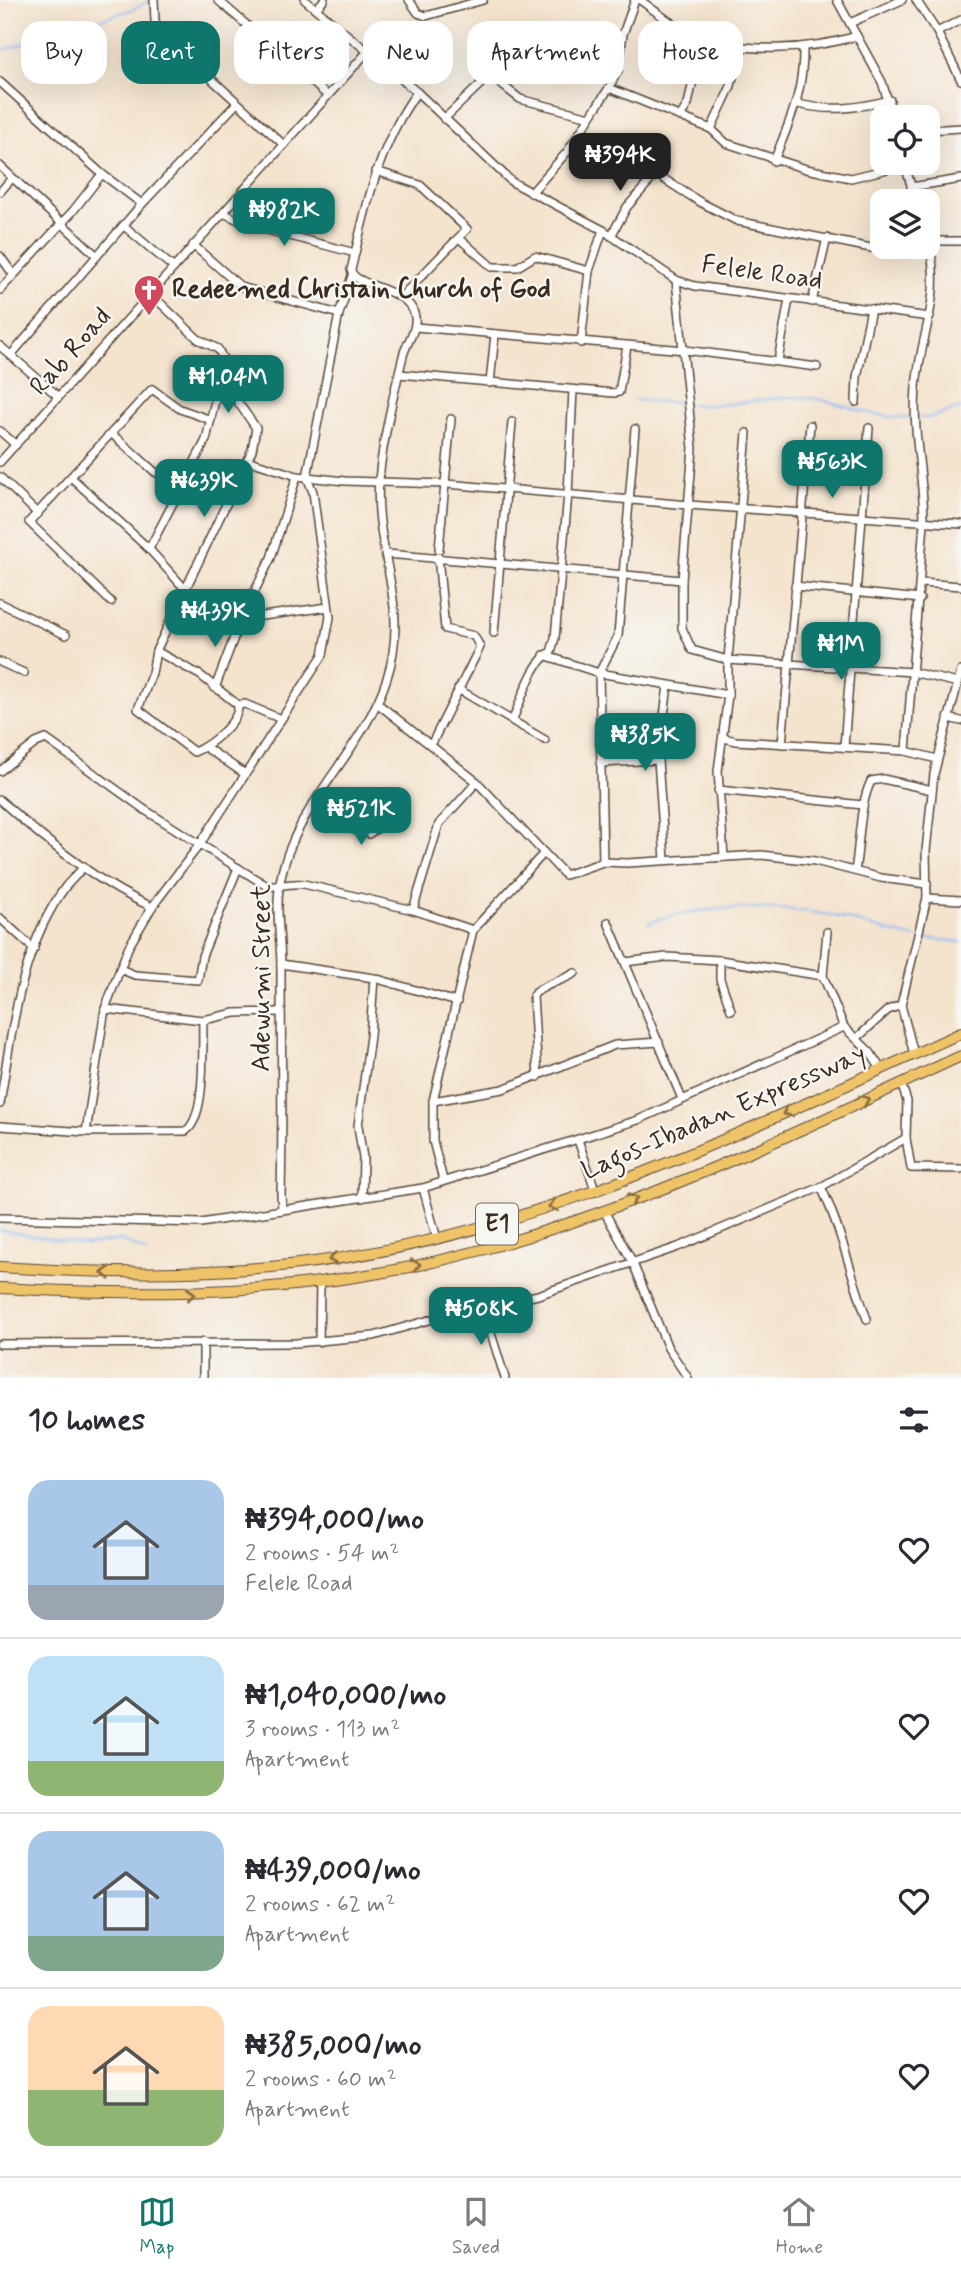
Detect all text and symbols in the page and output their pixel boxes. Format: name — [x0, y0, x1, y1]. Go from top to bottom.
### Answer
chip: Buy — [21, 21, 107, 84]
chip: Rent — [121, 21, 220, 84]
chip: Filters — [234, 21, 349, 84]
chip: New — [363, 21, 453, 84]
chip: Apartment — [467, 21, 624, 84]
chip: House — [638, 21, 743, 84]
map controls — [870, 105, 940, 259]
button: locate — [870, 105, 940, 175]
pin: ₦394K — [571, 134, 669, 193]
text: ₦394K — [585, 141, 655, 171]
pin: ₦982K — [235, 188, 333, 248]
button: layers — [870, 189, 940, 259]
text: ₦982K — [249, 196, 319, 226]
street label: Felele Road — [699, 248, 825, 298]
church icon: Redeemed Christain Church of God — [132, 273, 166, 317]
place label: Redeemed Christain Church of God — [172, 273, 551, 307]
street label: Rab Road — [23, 301, 119, 403]
pin: ₦1.04M — [171, 356, 285, 415]
text: ₦1.04M — [189, 363, 267, 393]
pin: ₦563K — [783, 440, 881, 500]
text: ₦563K — [798, 448, 866, 478]
pin: ₦639K — [155, 460, 253, 519]
text: ₦639K — [171, 467, 237, 497]
pin: ₦439K — [166, 590, 264, 649]
text: ₦439K — [181, 597, 249, 627]
pin: ₦1M — [807, 622, 875, 682]
text: ₦1M — [817, 630, 865, 660]
pin: ₦385K — [596, 714, 694, 773]
text: ₦385K — [611, 721, 679, 751]
pin: ₦521K — [312, 788, 410, 847]
text: ₦521K — [327, 795, 395, 825]
street label: Adewumi Street — [245, 884, 279, 1072]
street label: Lagos-Ibadan Expressway — [577, 1038, 872, 1191]
one-way arrow — [858, 1094, 870, 1108]
one-way arrow — [782, 1104, 794, 1118]
one-way arrow — [627, 1194, 639, 1208]
one-way arrow — [548, 1197, 560, 1212]
road number: E1 — [476, 1204, 518, 1244]
one-way arrow — [327, 1251, 339, 1266]
one-way arrow — [410, 1259, 422, 1273]
one-way arrow — [100, 1265, 111, 1280]
one-way arrow — [185, 1286, 196, 1301]
pin: ₦508K — [432, 1288, 530, 1347]
text: ₦508K — [445, 1295, 517, 1325]
text: 10 homes — [28, 1401, 145, 1440]
icon: filters — [895, 1401, 933, 1439]
text: ₦394,000/mo — [245, 1500, 424, 1539]
icon: home — [84, 1508, 168, 1592]
icon: heart — [895, 1531, 933, 1569]
text: 2 rooms · 54 m² — [245, 1539, 399, 1569]
text: Felele Road — [245, 1569, 353, 1599]
text: ₦1,040,000/mo — [245, 1676, 446, 1715]
icon: home — [84, 1684, 168, 1768]
icon: heart — [895, 1707, 933, 1745]
text: 3 rooms · 113 m² — [245, 1715, 400, 1745]
text: Apartment — [245, 1745, 350, 1775]
text: ₦439,000/mo — [245, 1851, 421, 1890]
icon: home — [84, 1859, 168, 1943]
icon: heart — [895, 1882, 933, 1920]
text: 2 rooms · 62 m² — [245, 1890, 396, 1920]
text: Apartment — [245, 1920, 350, 1950]
text: ₦385,000/mo — [245, 2026, 422, 2065]
icon: home — [84, 2034, 168, 2118]
icon: heart — [895, 2057, 933, 2095]
text: 2 rooms · 60 m² — [245, 2065, 397, 2095]
text: Apartment — [245, 2095, 350, 2125]
tab: Map — [138, 2193, 176, 2260]
tab: Saved — [452, 2193, 500, 2260]
tab: Home — [776, 2193, 823, 2260]

